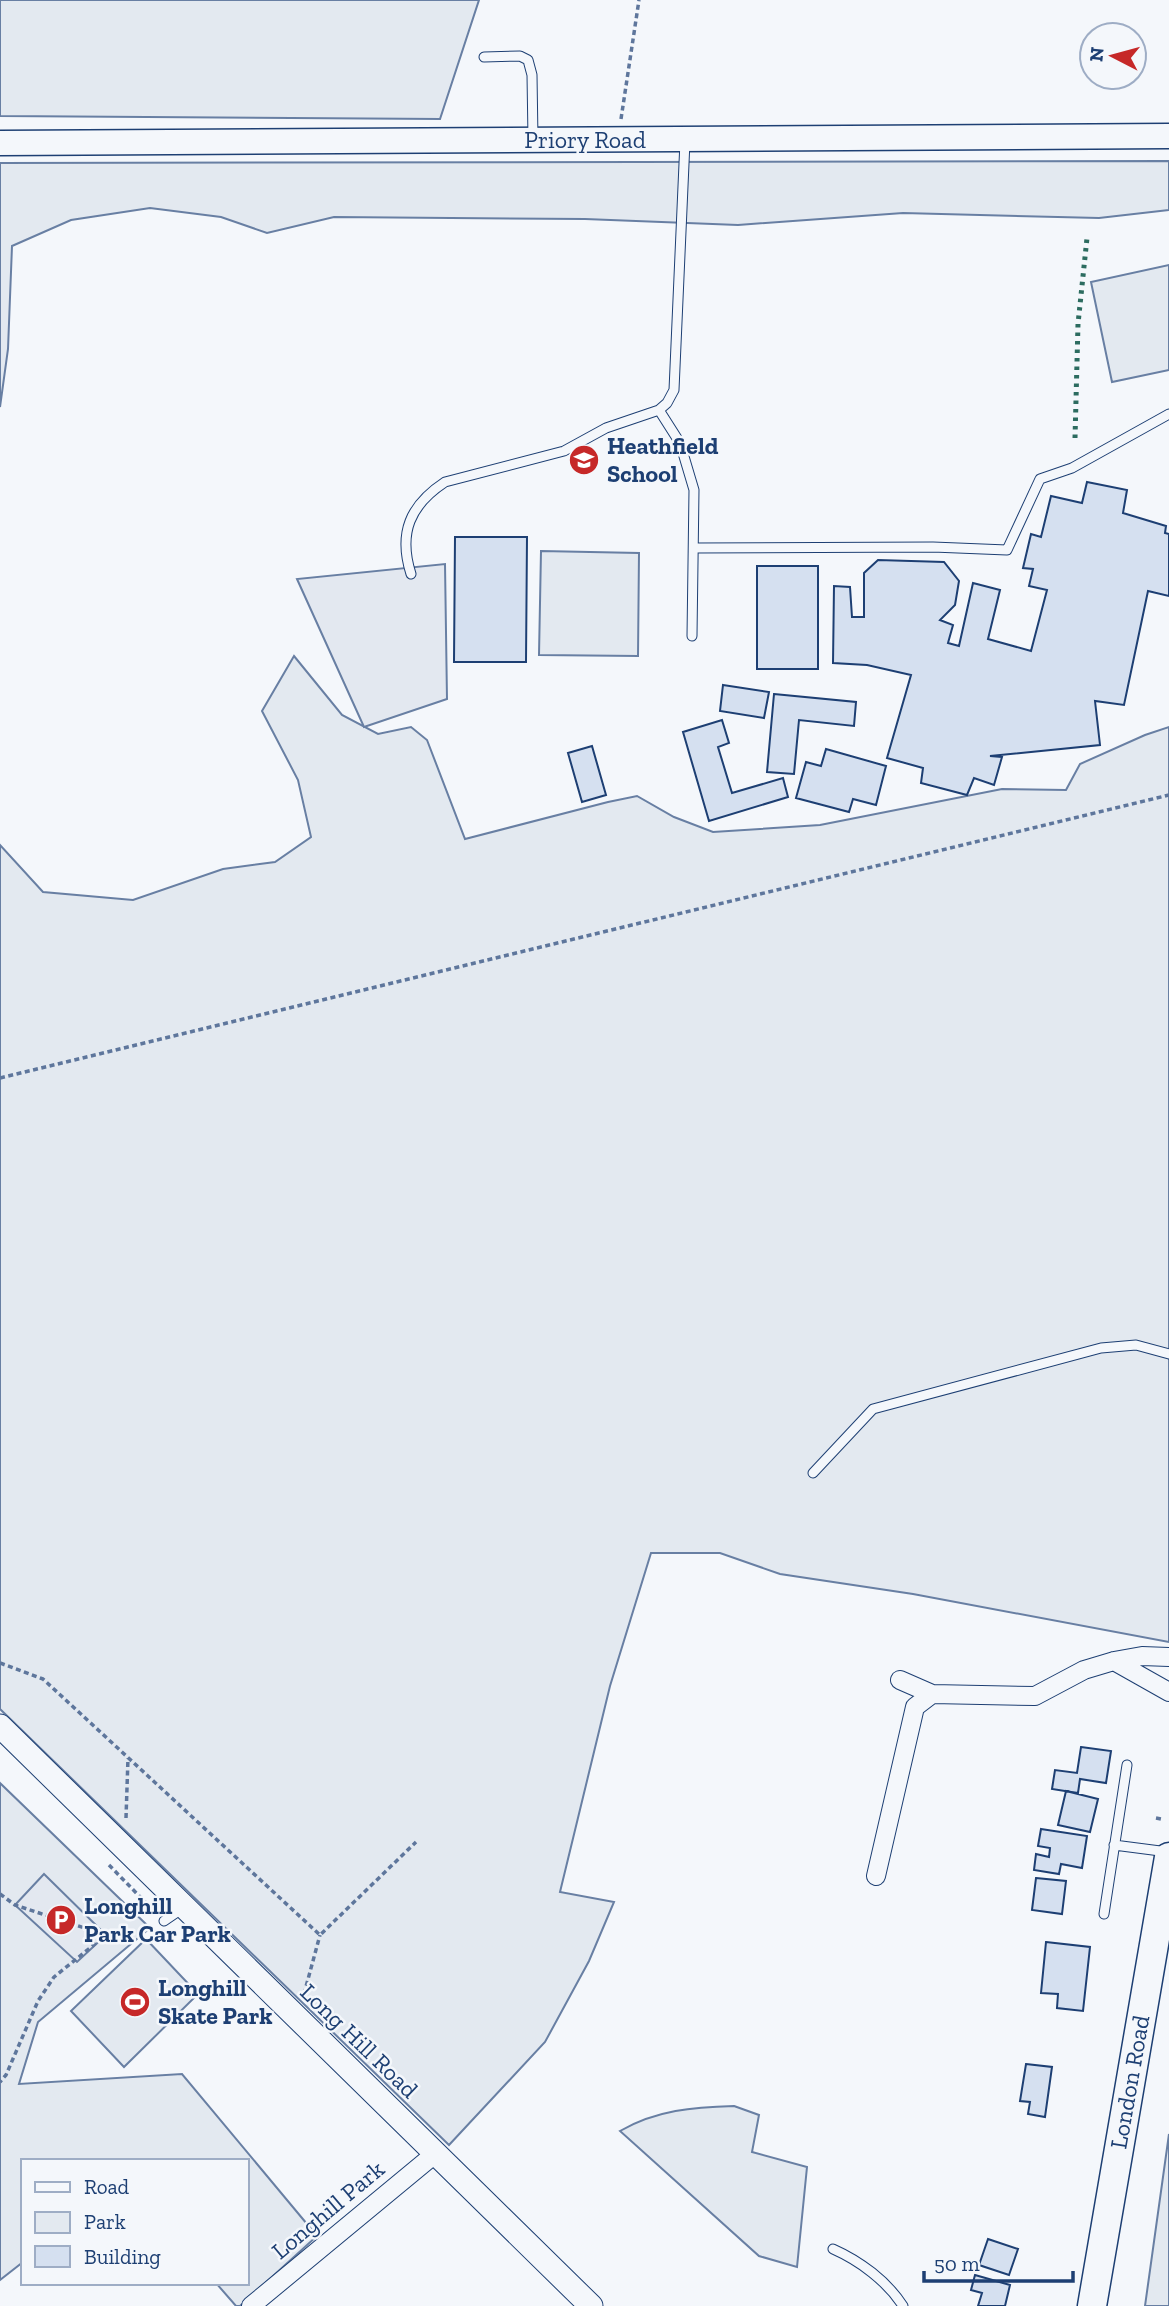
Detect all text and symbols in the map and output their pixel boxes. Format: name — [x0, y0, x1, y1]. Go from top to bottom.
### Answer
north arrow — [1078, 21, 1148, 91]
text: N — [1084, 46, 1109, 63]
street label: Priory Road — [524, 125, 646, 154]
place label: Heathfield School — [607, 431, 719, 488]
school or university icon: Heathfield School — [567, 443, 601, 477]
place label: Longhill Park Car Park — [84, 1891, 231, 1948]
parking icon: Longhill Park Car Park — [44, 1903, 78, 1937]
place label: Longhill Skate Park — [158, 1973, 272, 2030]
street label: Long Hill Road — [294, 1977, 424, 2104]
sports icon: Longhill Skate Park — [118, 1985, 152, 2019]
street label: London Road — [1103, 2013, 1156, 2151]
street label: Longhill Park — [265, 2154, 390, 2265]
legend — [21, 2159, 248, 2285]
text: Road — [84, 2174, 130, 2199]
text: Park — [84, 2209, 126, 2234]
scale bar — [924, 2240, 1073, 2284]
text: Building — [84, 2244, 161, 2269]
text: 50 m — [934, 2251, 980, 2276]

